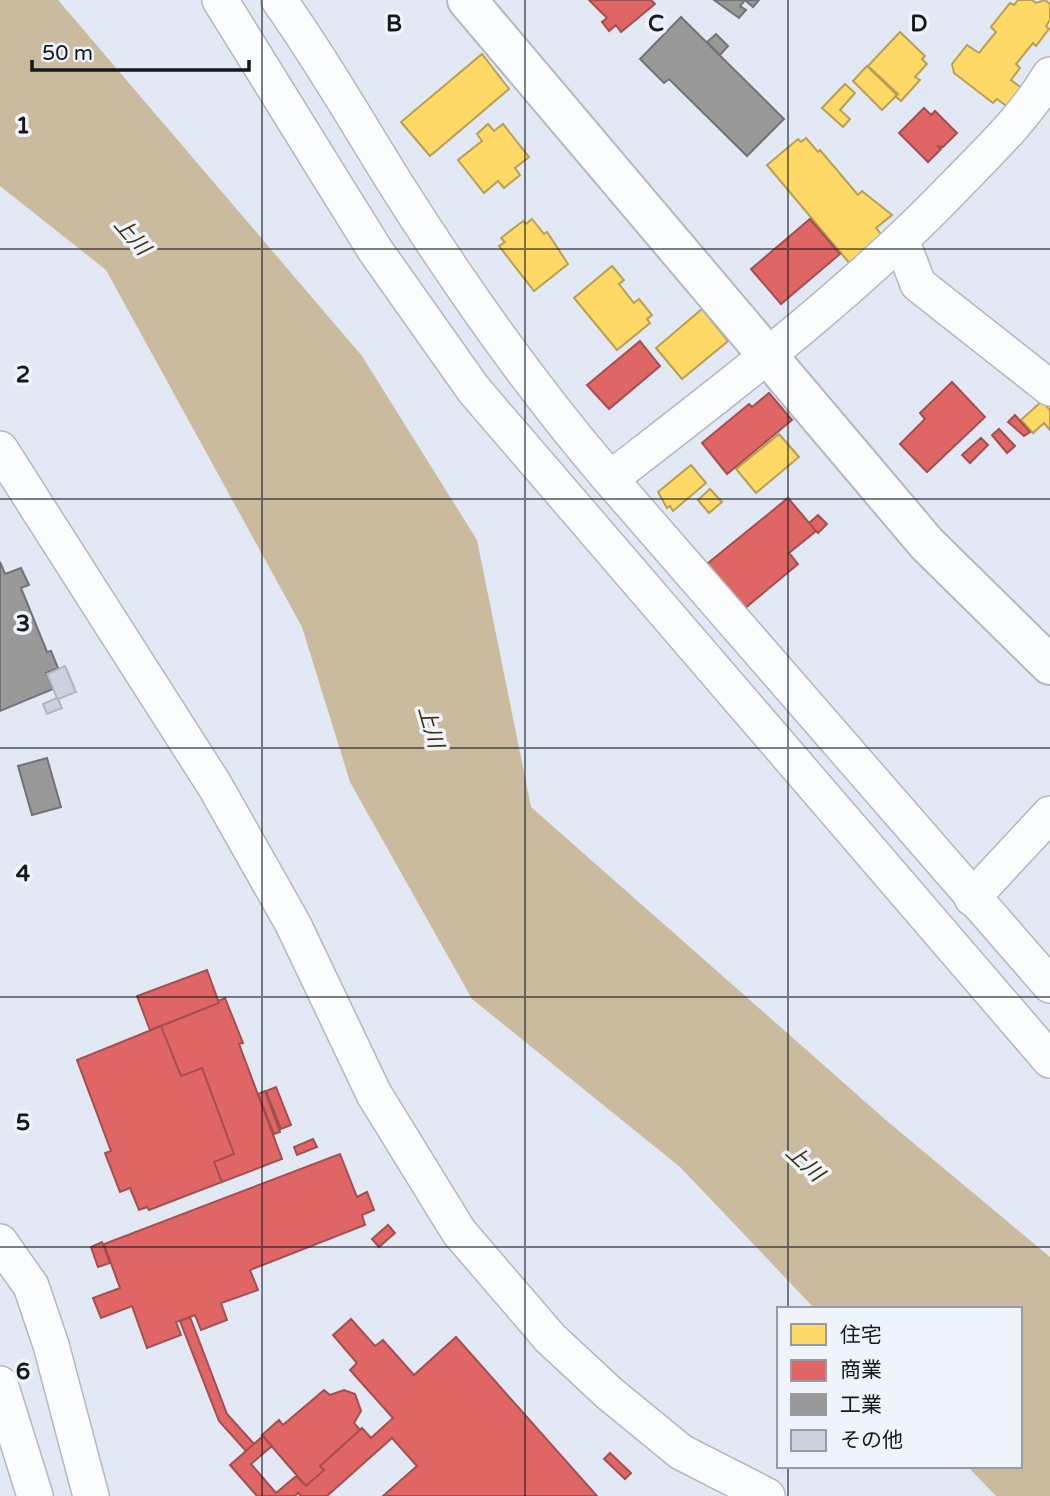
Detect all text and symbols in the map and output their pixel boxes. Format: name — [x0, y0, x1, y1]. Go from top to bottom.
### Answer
text: B — [386, 10, 402, 38]
text: C — [648, 10, 664, 38]
text: D — [910, 10, 928, 38]
scale bar — [32, 28, 248, 72]
text: 50 m — [42, 41, 93, 66]
text: 1 — [16, 112, 30, 140]
water label: 上川 — [108, 212, 156, 262]
text: 2 — [16, 361, 30, 389]
text: 3 — [16, 610, 30, 638]
water label: 上川 — [413, 704, 449, 753]
text: 4 — [16, 860, 31, 888]
text: 5 — [16, 1109, 30, 1137]
water label: 上川 — [781, 1140, 830, 1188]
legend — [777, 1307, 1022, 1468]
text: 住宅 — [840, 1323, 882, 1348]
text: 6 — [16, 1358, 30, 1386]
text: 商業 — [840, 1358, 882, 1383]
text: 工業 — [840, 1393, 882, 1418]
text: その他 — [840, 1428, 903, 1453]

